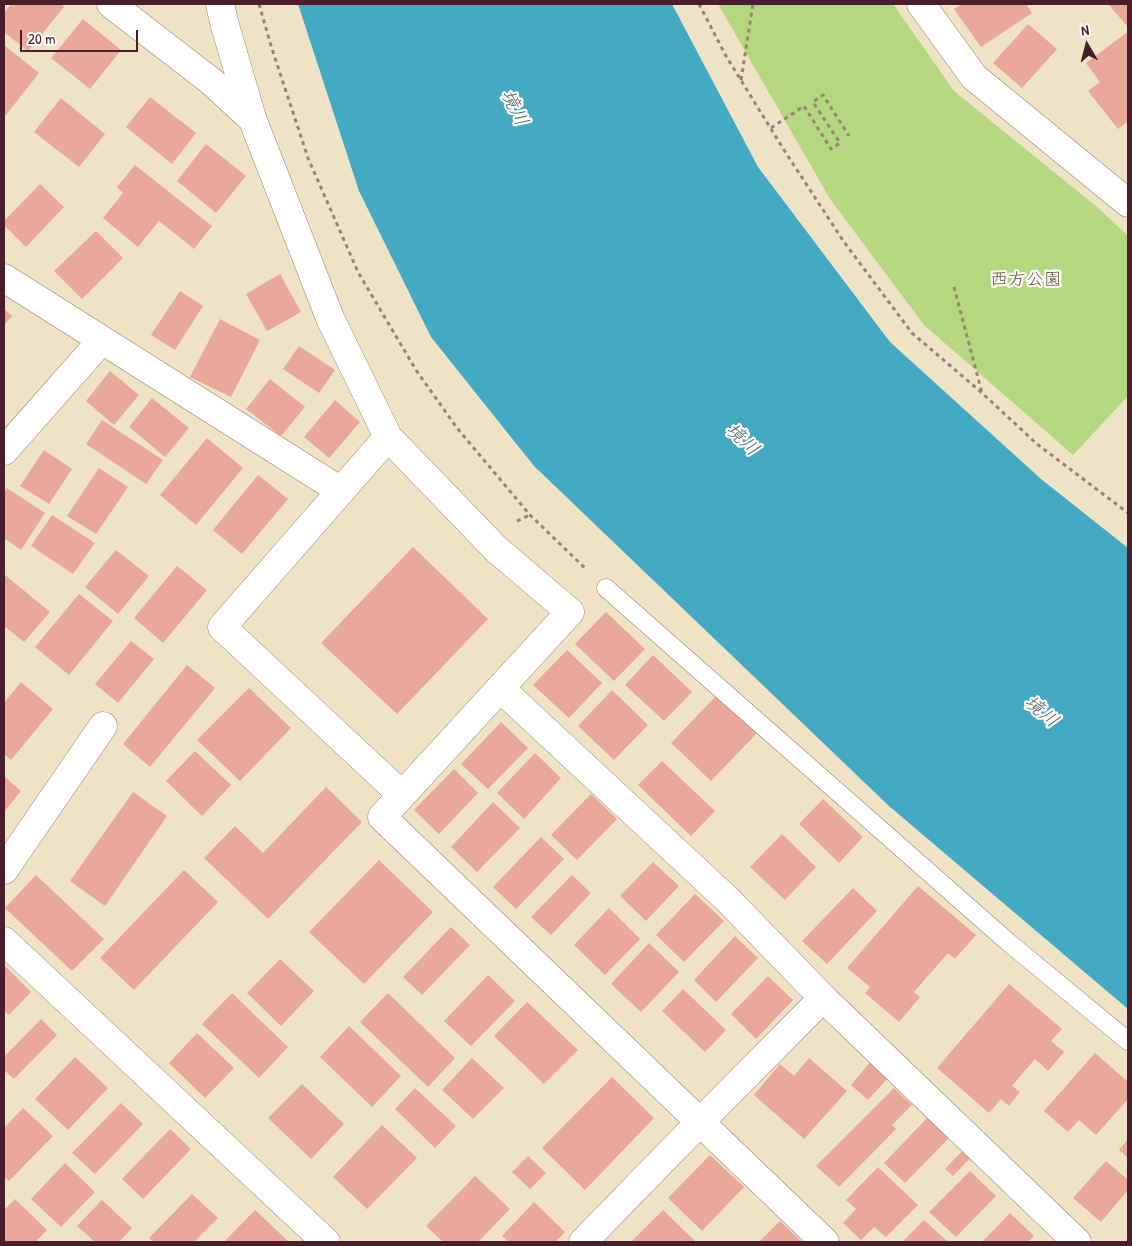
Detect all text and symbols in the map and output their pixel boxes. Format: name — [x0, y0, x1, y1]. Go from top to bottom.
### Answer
scale bar — [22, 20, 140, 52]
north arrow — [1062, 20, 1112, 70]
text: N — [1080, 20, 1090, 40]
text: 20 m — [28, 28, 55, 49]
water label: 境川 — [495, 86, 533, 130]
park label: 西方公園 — [990, 269, 1062, 291]
water label: 境川 — [720, 419, 764, 461]
water label: 境川 — [1019, 691, 1063, 733]

